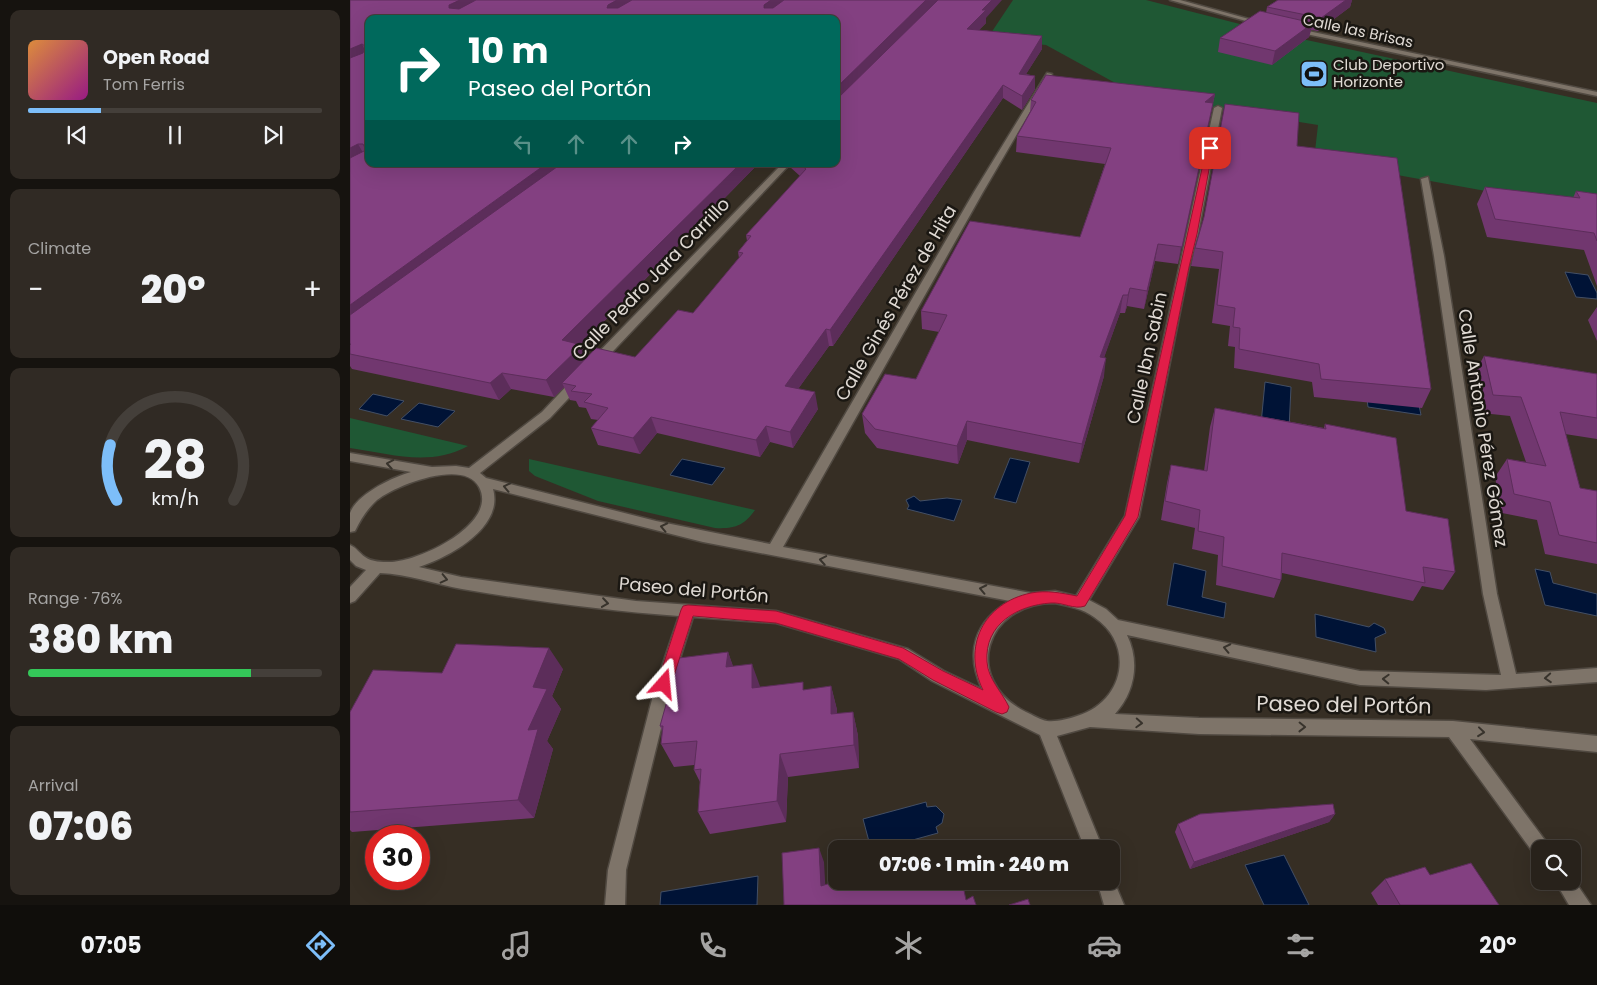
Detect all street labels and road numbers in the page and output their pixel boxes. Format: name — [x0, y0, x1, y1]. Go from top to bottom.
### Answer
street label: Calle las Brisas — [1301, 9, 1415, 52]
street label: Calle Pedro Jara Carrillo — [566, 192, 735, 366]
street label: Calle Ginés Pérez de Hita — [829, 200, 962, 405]
street label: Calle Ibn Sabin — [1120, 289, 1173, 426]
street label: Calle Antonio Pérez Gómez — [1452, 307, 1515, 549]
street label: Paseo del Portón — [618, 571, 770, 609]
street label: Paseo del Portón — [1256, 688, 1432, 721]

